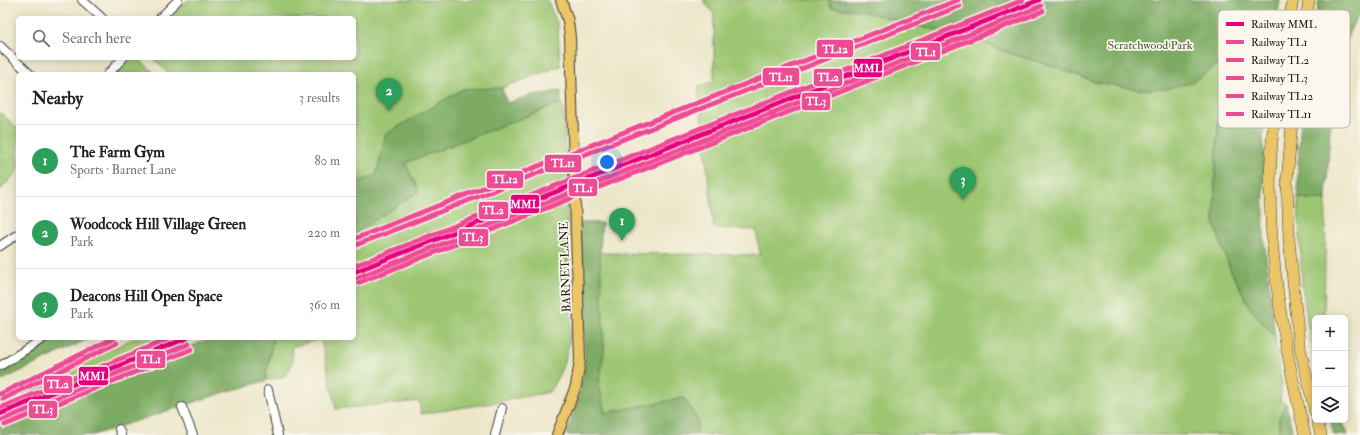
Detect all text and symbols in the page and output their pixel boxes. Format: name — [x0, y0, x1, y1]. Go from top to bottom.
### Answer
legend — [1218, 10, 1350, 128]
search box — [16, 16, 356, 60]
text: Railway MML — [1251, 18, 1317, 32]
icon: search — [30, 27, 52, 49]
text: Search here — [62, 29, 131, 48]
text: Railway TL1 — [1251, 36, 1308, 50]
park label: Scratchwood Park — [1108, 38, 1193, 53]
line badge: TL12 — [816, 39, 854, 58]
line badge: TL1 — [910, 42, 941, 61]
text: TL12 — [821, 43, 848, 56]
text: TL1 — [915, 46, 936, 59]
text: Railway TL2 — [1251, 54, 1310, 68]
line badge: MML — [853, 58, 883, 78]
text: MML — [852, 62, 884, 75]
line badge: TL11 — [762, 67, 800, 86]
line badge: TL2 — [813, 68, 843, 87]
text: TL11 — [768, 71, 793, 84]
text: TL2 — [816, 71, 839, 84]
text: Railway TL3 — [1251, 72, 1308, 86]
pin: 2 — [376, 78, 402, 111]
text: Nearby — [32, 88, 83, 109]
text: 3 results — [299, 90, 340, 106]
text: Railway TL12 — [1251, 90, 1313, 104]
line badge: TL3 — [801, 92, 831, 111]
text: TL3 — [805, 95, 826, 108]
text: Railway TL11 — [1251, 108, 1311, 122]
text: The Farm Gym — [70, 143, 165, 162]
your location — [597, 152, 617, 172]
text: 1 — [43, 153, 47, 169]
text: 80 m — [314, 153, 340, 169]
line badge: TL11 — [544, 154, 582, 173]
text: TL11 — [550, 157, 575, 170]
text: Sports · Barnet Lane — [70, 162, 176, 178]
pin: 3 — [950, 167, 976, 200]
line badge: TL12 — [486, 170, 524, 189]
text: TL12 — [491, 173, 518, 186]
line badge: TL1 — [568, 178, 598, 197]
text: TL1 — [572, 182, 593, 195]
line badge: MML — [510, 194, 540, 214]
text: MML — [509, 198, 541, 211]
line badge: TL2 — [478, 201, 509, 220]
text: TL2 — [481, 204, 504, 217]
pin: 1 — [609, 208, 635, 241]
text: Woodcock Hill Village Green — [70, 215, 246, 234]
street label: BARNET LANE — [556, 221, 575, 313]
text: 2 — [42, 225, 48, 241]
text: 220 m — [307, 225, 340, 241]
line badge: TL3 — [458, 228, 489, 247]
text: TL3 — [462, 231, 483, 244]
text: Park — [70, 234, 94, 250]
text: Deacons Hill Open Space — [70, 287, 222, 306]
text: 3 — [43, 297, 48, 313]
text: 360 m — [309, 297, 340, 313]
text: Park — [70, 306, 94, 322]
map controls — [1312, 315, 1348, 423]
button: + — [1312, 315, 1348, 351]
line badge: TL1 — [136, 350, 166, 369]
button: − — [1312, 351, 1348, 387]
text: TL1 — [140, 353, 161, 366]
line badge: MML — [78, 366, 109, 386]
text: MML — [78, 370, 110, 383]
line badge: TL2 — [43, 375, 73, 394]
text: TL2 — [46, 378, 69, 391]
button: layers — [1312, 387, 1348, 423]
line badge: TL3 — [28, 400, 58, 419]
text: TL3 — [32, 403, 53, 416]

